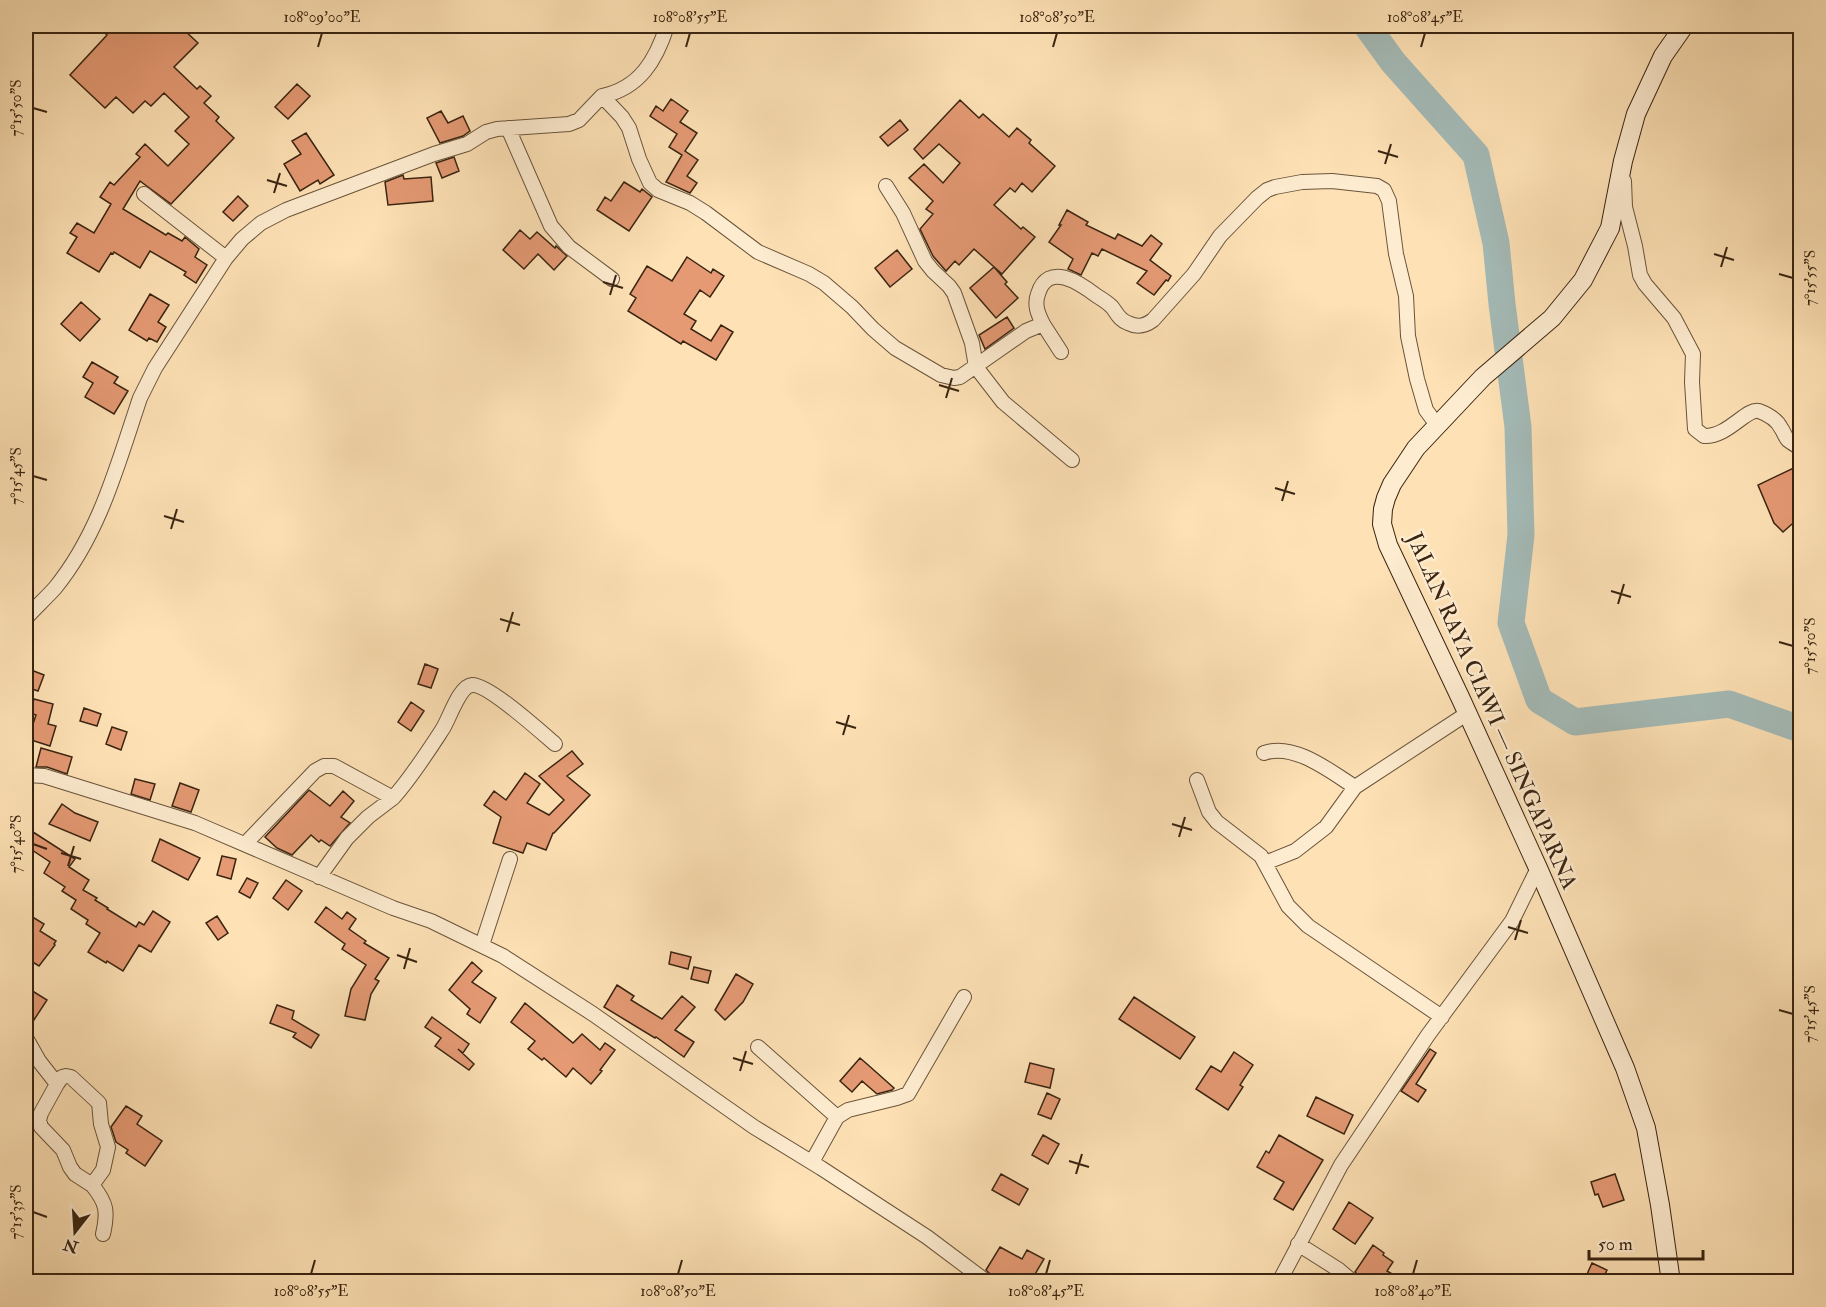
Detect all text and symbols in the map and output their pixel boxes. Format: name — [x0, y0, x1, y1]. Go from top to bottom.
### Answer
text: 108°09'00"E — [283, 8, 361, 27]
text: 108°08'55"E — [653, 8, 727, 27]
text: 108°08'50"E — [1019, 8, 1095, 27]
text: 108°08'45"E — [1387, 8, 1463, 27]
text: 7°15'50"S — [7, 80, 26, 136]
text: 7°15'55"S — [1801, 250, 1820, 306]
text: 7°15'45"S — [7, 447, 26, 505]
street label: JALAN RAYA CIAWI — SINGAPARNA — [1400, 527, 1584, 894]
text: 7°15'50"S — [1801, 618, 1820, 674]
text: 7°15'40"S — [7, 815, 26, 873]
text: 7°15'45"S — [1801, 985, 1820, 1043]
text: 7°15'35"S — [7, 1184, 26, 1240]
north arrow — [45, 1202, 105, 1262]
scale bar — [1589, 1223, 1703, 1261]
text: 50 m — [1598, 1233, 1633, 1256]
text: N — [60, 1234, 82, 1257]
text: 108°08'55"E — [274, 1282, 348, 1301]
text: 108°08'50"E — [640, 1282, 716, 1301]
text: 108°08'45"E — [1008, 1282, 1084, 1301]
text: 108°08'40"E — [1375, 1282, 1452, 1301]

